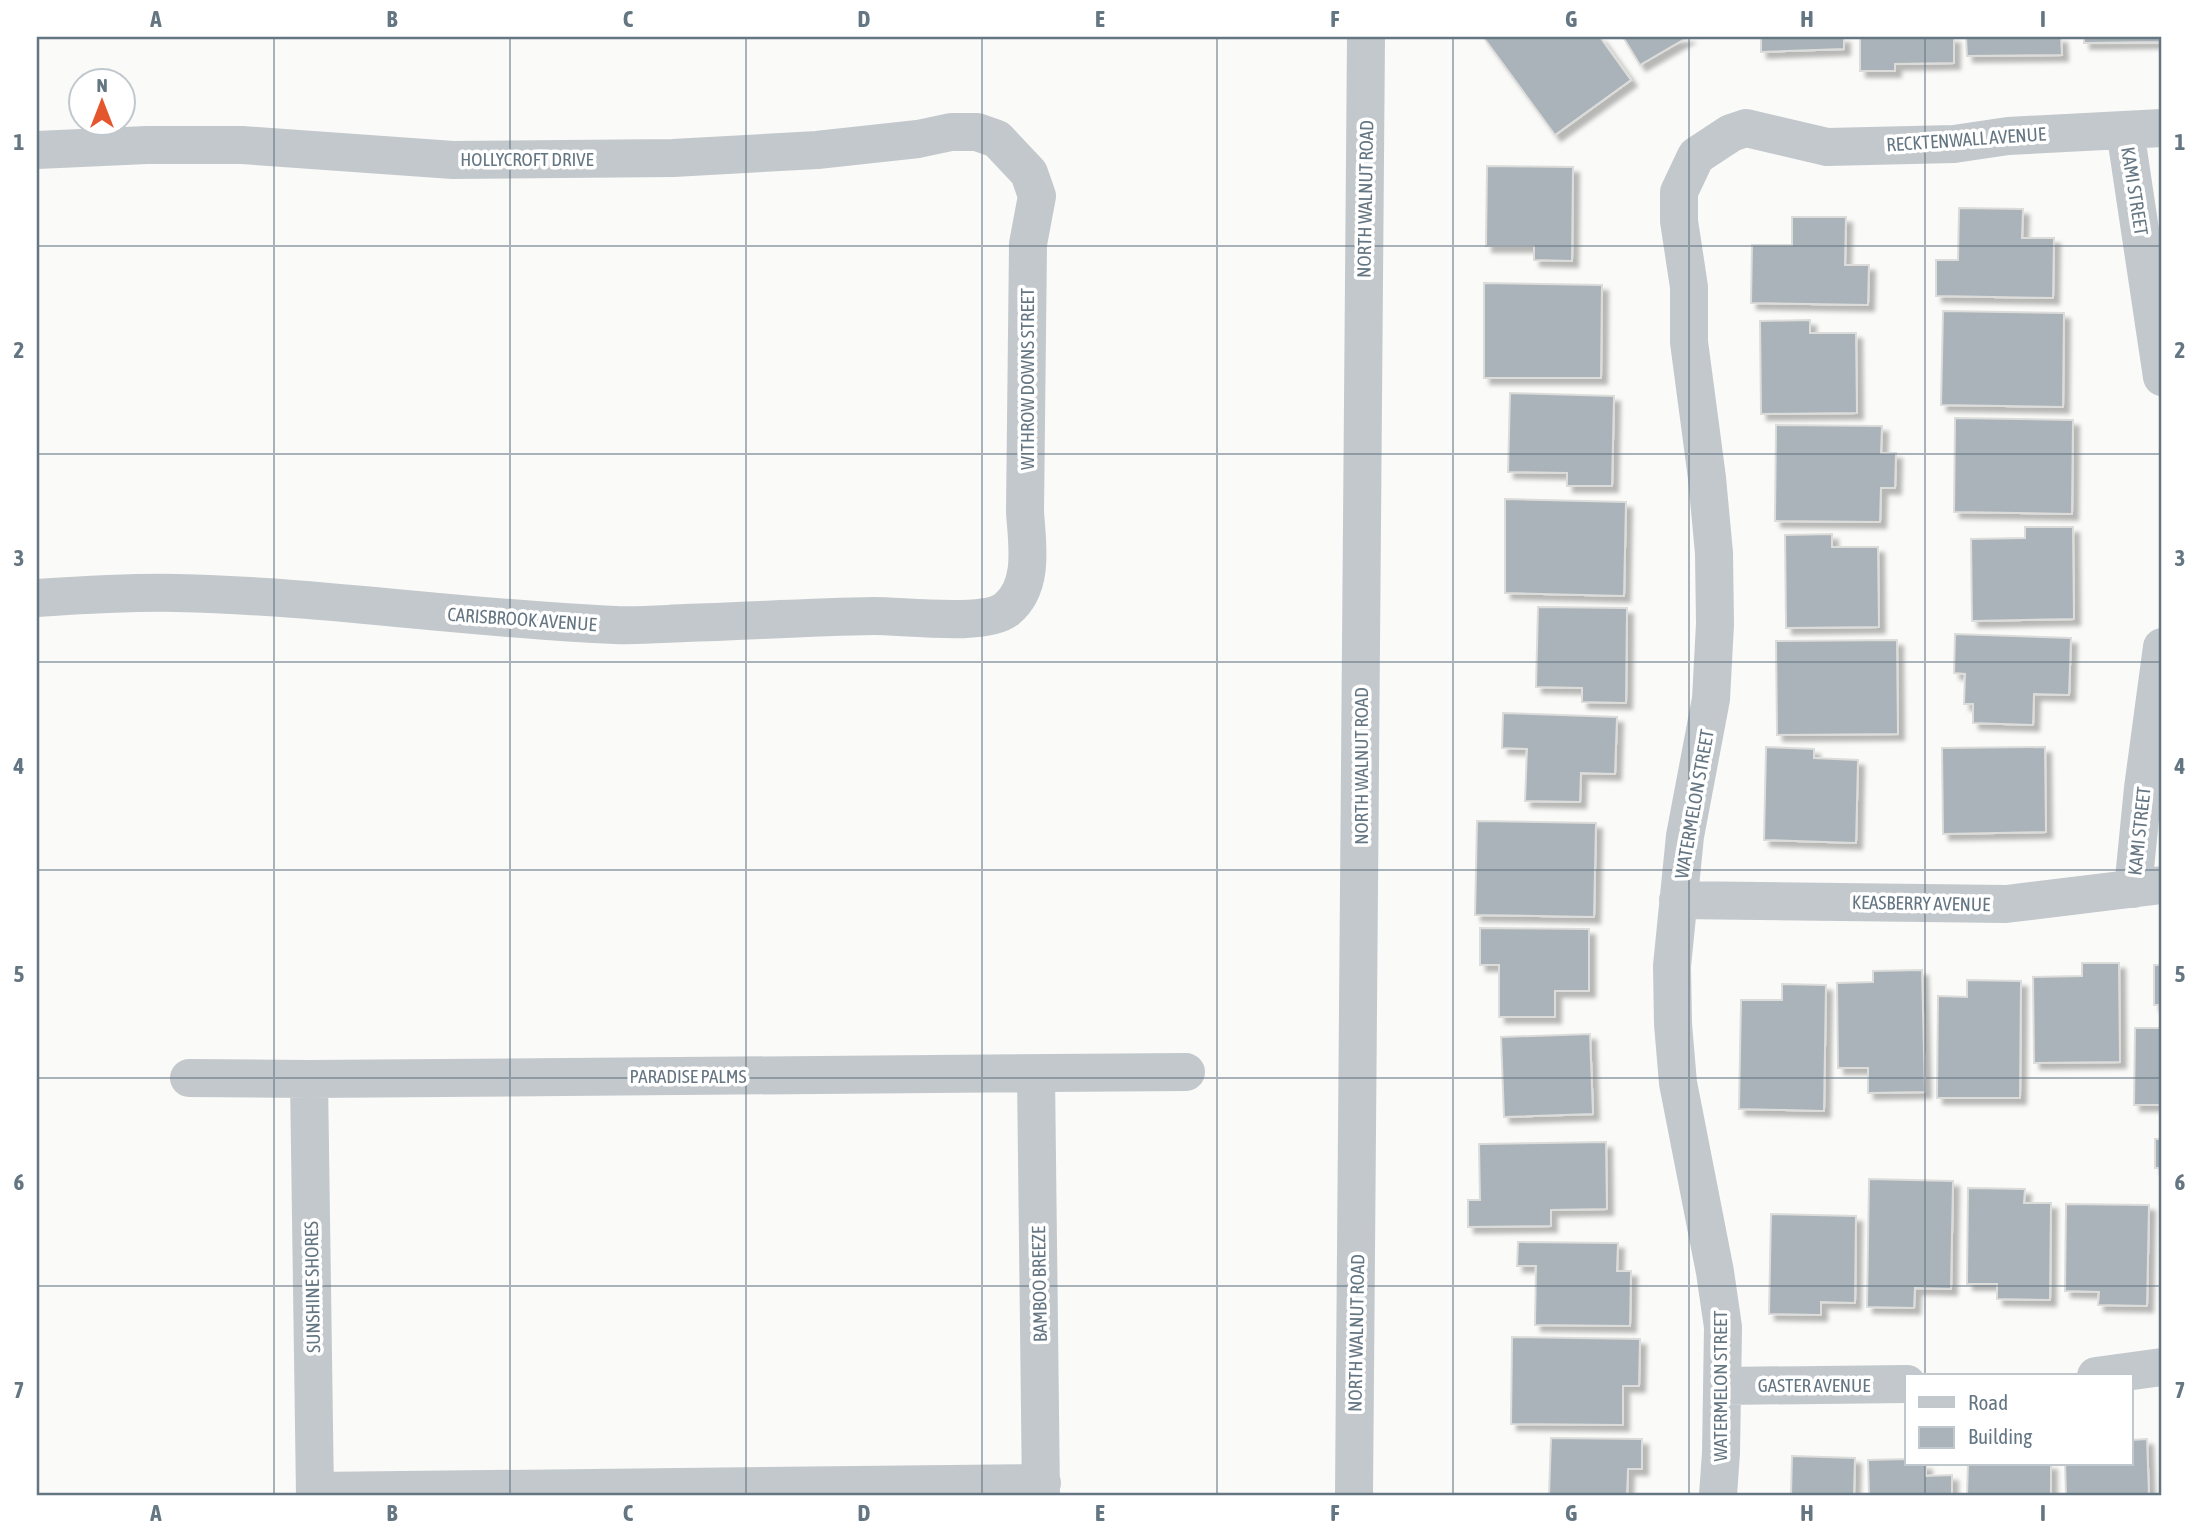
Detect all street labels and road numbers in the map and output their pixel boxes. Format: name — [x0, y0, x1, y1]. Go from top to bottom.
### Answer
street label: NORTH WALNUT ROAD — [1353, 120, 1377, 278]
street label: RECKTENWALL AVENUE — [1885, 122, 2047, 156]
street label: KAMI STREET — [2117, 145, 2153, 237]
street label: HOLLYCROFT DRIVE — [460, 148, 594, 170]
street label: WITHROW DOWNS STREET — [1016, 287, 1038, 470]
street label: CARISBROOK AVENUE — [447, 603, 597, 635]
street label: NORTH WALNUT ROAD — [1350, 687, 1372, 845]
street label: WATERMELON STREET — [1670, 727, 1718, 880]
street label: KAMI STREET — [2123, 785, 2155, 876]
street label: KEASBERRY AVENUE — [1852, 891, 1990, 915]
street label: PARADISE PALMS — [630, 1065, 746, 1087]
street label: SUNSHINE SHORES — [300, 1221, 324, 1353]
street label: BAMBOO BREEZE — [1027, 1226, 1051, 1342]
street label: NORTH WALNUT ROAD — [1344, 1254, 1368, 1412]
street label: WATERMELON STREET — [1709, 1310, 1731, 1461]
street label: GASTER AVENUE — [1758, 1374, 1870, 1396]

